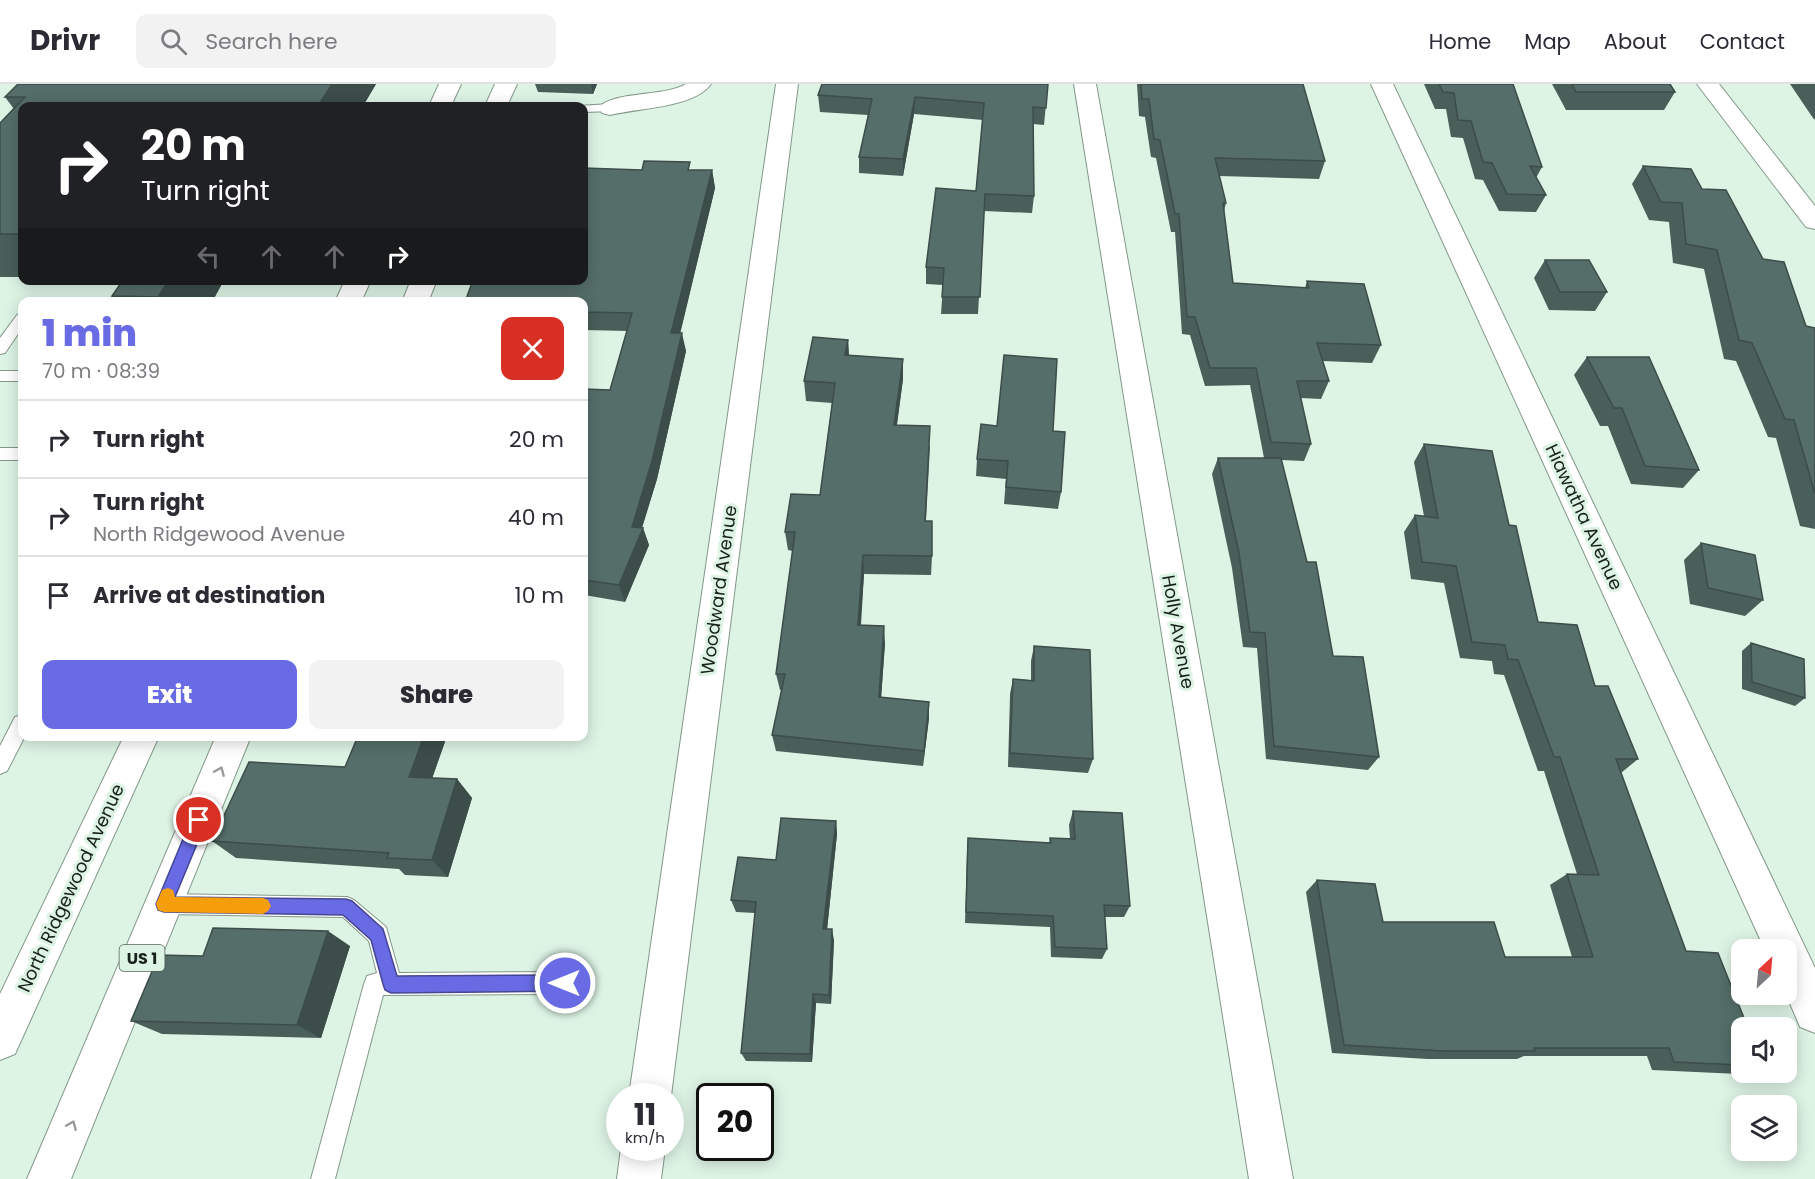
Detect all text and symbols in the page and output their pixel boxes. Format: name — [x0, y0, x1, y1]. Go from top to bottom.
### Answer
search box — [136, 14, 556, 68]
text: Drivr — [30, 21, 100, 60]
icon: search — [157, 25, 190, 58]
text: Search here — [205, 26, 338, 57]
text: Home — [1429, 27, 1491, 56]
text: Map — [1524, 27, 1571, 56]
text: About — [1604, 27, 1667, 56]
text: Contact — [1700, 27, 1785, 56]
text: 20 m — [141, 116, 246, 175]
icon: right — [42, 126, 120, 204]
text: Turn right — [141, 172, 270, 209]
icon: left — [192, 240, 225, 273]
icon: ahead — [255, 240, 288, 273]
icon: ahead — [318, 240, 351, 273]
icon: right — [381, 240, 414, 273]
text: 1 min — [42, 308, 137, 359]
button: close — [501, 317, 564, 380]
text: 70 m · 08:39 — [42, 357, 160, 385]
icon: right — [42, 423, 75, 456]
text: Turn right — [93, 424, 204, 455]
text: 20 m — [509, 424, 564, 455]
street label: Hiawatha Avenue — [1540, 440, 1629, 594]
text: Turn right — [93, 487, 204, 518]
icon: right — [42, 501, 75, 534]
text: 40 m — [508, 502, 564, 533]
street label: Woodward Avenue — [694, 504, 743, 676]
text: North Ridgewood Avenue — [93, 520, 345, 548]
street label: Holly Avenue — [1156, 573, 1201, 691]
icon: arrive — [42, 579, 75, 612]
text: Arrive at destination — [93, 580, 325, 611]
text: 10 m — [515, 580, 564, 611]
button: Exit — [42, 660, 297, 729]
button: Share — [309, 660, 564, 729]
one-way arrow — [213, 766, 225, 777]
street label: North Ridgewood Avenue — [11, 780, 130, 996]
pin — [173, 794, 224, 845]
icon: arrive — [182, 803, 215, 836]
north arrow — [1731, 939, 1797, 1005]
map controls — [1731, 939, 1797, 1161]
road number: US 1 — [120, 945, 164, 971]
position arrow — [533, 951, 597, 1015]
button: sound — [1731, 1017, 1797, 1083]
speed limit sign: 20 — [696, 1083, 774, 1161]
text: 11 — [634, 1093, 656, 1136]
button: layers — [1731, 1095, 1797, 1161]
one-way arrow — [65, 1120, 77, 1131]
text: km/h — [625, 1127, 665, 1148]

